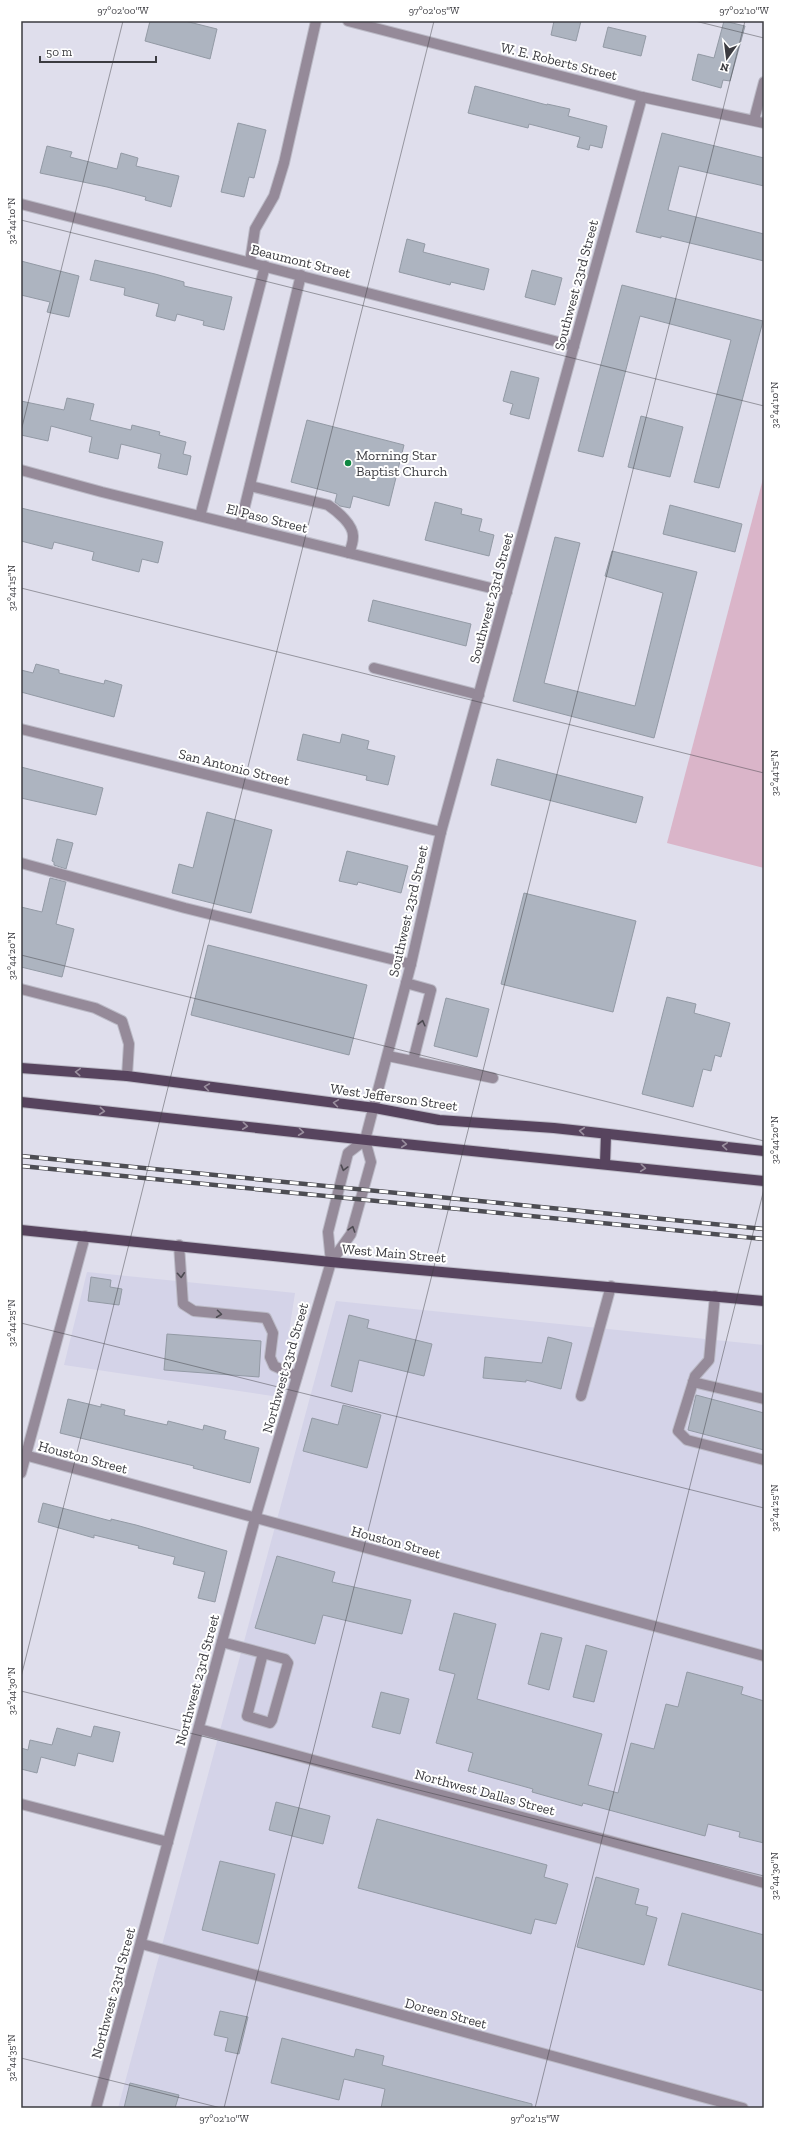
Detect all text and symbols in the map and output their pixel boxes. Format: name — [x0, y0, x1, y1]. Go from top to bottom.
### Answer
text: 97°02'00"W — [97, 5, 149, 17]
text: 97°02'05"W — [409, 5, 460, 17]
text: 97°02'10"W — [719, 5, 769, 17]
scale bar — [40, 38, 156, 64]
north arrow — [707, 38, 747, 78]
street label: W. E. Roberts Street — [499, 39, 620, 84]
text: 50 m — [46, 45, 73, 59]
text: N — [718, 60, 730, 75]
text: 32°44'10"N — [6, 197, 18, 244]
street label: Southwest 23rd Street — [551, 217, 602, 352]
street label: Beaumont Street — [249, 241, 353, 282]
text: 32°44'10"N — [769, 381, 781, 428]
place label: Morning Star Baptist Church — [356, 447, 448, 480]
marker: Morning Star Baptist Church — [343, 458, 353, 468]
street label: El Paso Street — [224, 500, 310, 537]
street label: Southwest 23rd Street — [466, 530, 517, 665]
text: 32°44'15"N — [6, 564, 18, 611]
street label: San Antonio Street — [177, 745, 292, 790]
text: 32°44'15"N — [769, 749, 781, 796]
street label: Southwest 23rd Street — [385, 843, 432, 979]
text: 32°44'20"N — [6, 931, 18, 980]
one-way arrow — [418, 1020, 426, 1027]
one-way arrow — [75, 1068, 81, 1077]
street label: West Jefferson Street — [329, 1080, 459, 1115]
one-way arrow — [204, 1082, 210, 1091]
one-way arrow — [333, 1099, 339, 1108]
one-way arrow — [99, 1106, 105, 1115]
text: 32°44'20"N — [769, 1115, 781, 1164]
one-way arrow — [242, 1121, 248, 1130]
one-way arrow — [298, 1127, 304, 1136]
one-way arrow — [579, 1127, 585, 1136]
one-way arrow — [401, 1140, 407, 1149]
one-way arrow — [722, 1142, 728, 1151]
one-way arrow — [640, 1164, 646, 1173]
one-way arrow — [340, 1165, 348, 1171]
one-way arrow — [347, 1226, 356, 1233]
street label: West Main Street — [341, 1240, 448, 1267]
one-way arrow — [176, 1272, 185, 1278]
text: 32°44'25"N — [6, 1299, 18, 1347]
street label: Northwest 23rd Street — [259, 1300, 313, 1435]
one-way arrow — [216, 1309, 222, 1318]
street label: Houston Street — [36, 1437, 130, 1478]
text: 32°44'25"N — [769, 1484, 781, 1532]
street label: Houston Street — [349, 1522, 443, 1563]
street label: Northwest 23rd Street — [172, 1612, 223, 1748]
text: 32°44'30"N — [6, 1666, 18, 1715]
street label: Northwest Dallas Street — [413, 1766, 558, 1820]
text: 32°44'30"N — [769, 1851, 781, 1900]
street label: Northwest 23rd Street — [88, 1925, 139, 2061]
street label: Doreen Street — [403, 1994, 490, 2033]
text: 32°44'35"N — [6, 2034, 18, 2082]
text: 97°02'10"W — [199, 2113, 249, 2125]
text: 97°02'15"W — [511, 2113, 560, 2125]

